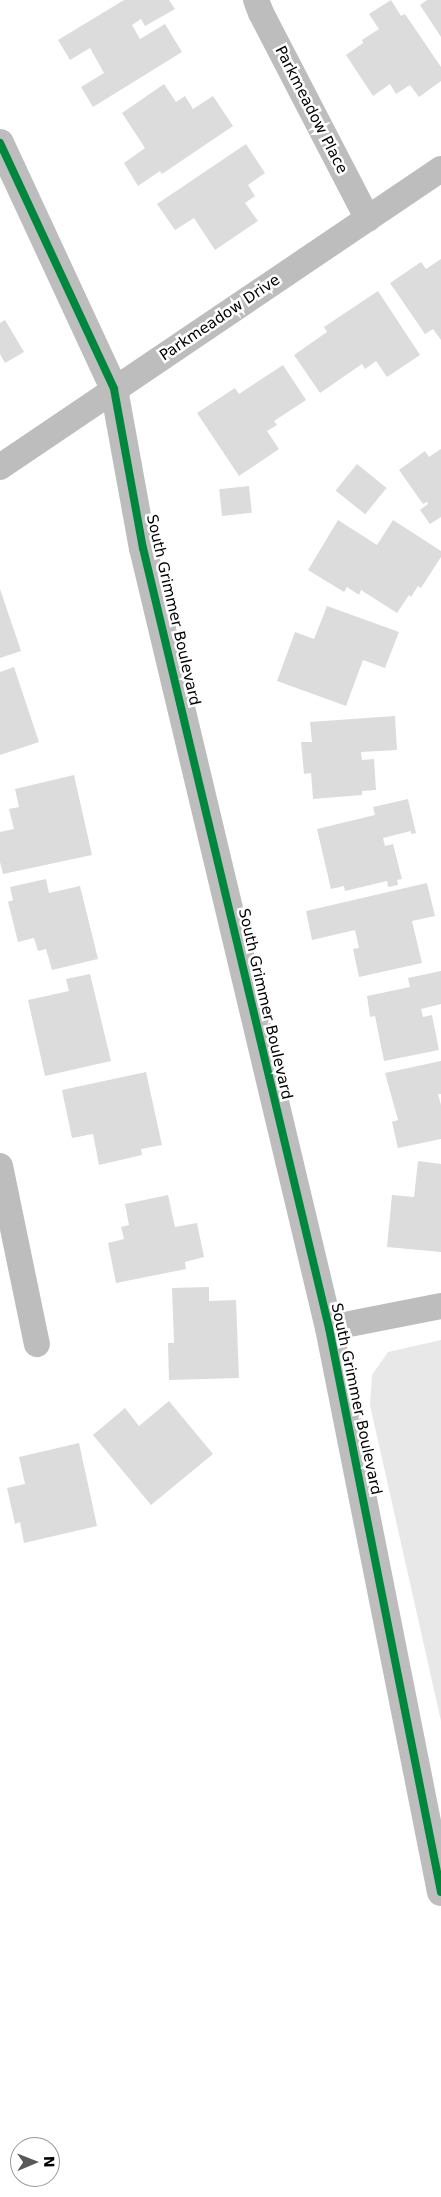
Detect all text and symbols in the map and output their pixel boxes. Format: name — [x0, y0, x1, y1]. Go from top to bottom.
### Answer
street label: Parkmeadow Place — [271, 43, 351, 177]
street label: Parkmeadow Drive — [156, 271, 284, 365]
street label: South Grimmer Boulevard — [142, 513, 204, 707]
street label: South Grimmer Boulevard — [234, 907, 296, 1101]
street label: South Grimmer Boulevard — [327, 1301, 385, 1497]
north arrow — [10, 2137, 60, 2187]
text: N — [41, 2156, 57, 2168]

